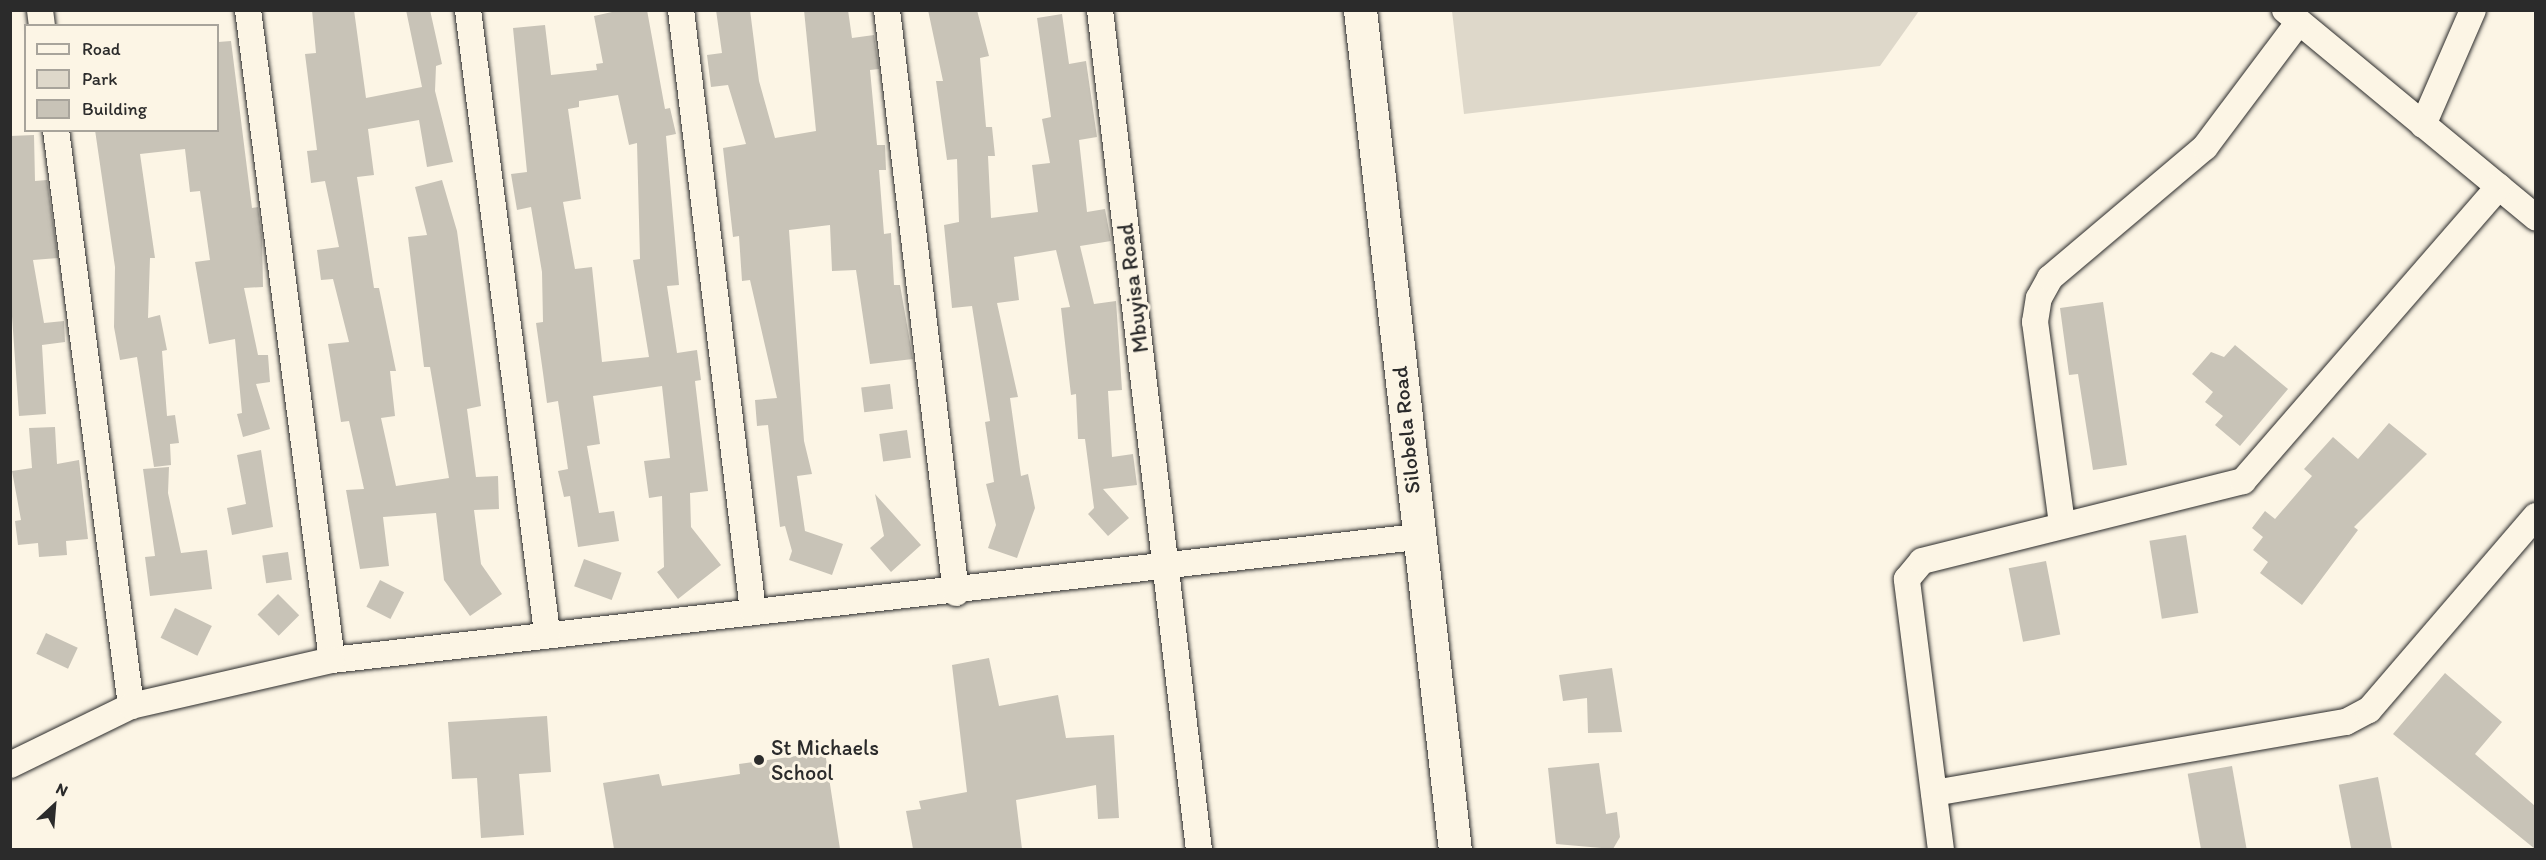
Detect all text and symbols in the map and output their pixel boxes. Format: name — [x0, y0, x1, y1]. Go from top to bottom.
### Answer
legend — [24, 24, 219, 132]
text: Road — [82, 38, 121, 60]
text: Park — [82, 68, 117, 90]
text: Building — [82, 98, 147, 120]
street label: Mbuyisa Road — [1112, 222, 1154, 354]
street label: Silobela Road — [1386, 365, 1426, 495]
place label: St Michaels School — [771, 734, 879, 786]
marker: St Michaels School — [752, 753, 766, 767]
north arrow — [24, 776, 84, 836]
text: N — [53, 778, 71, 800]

